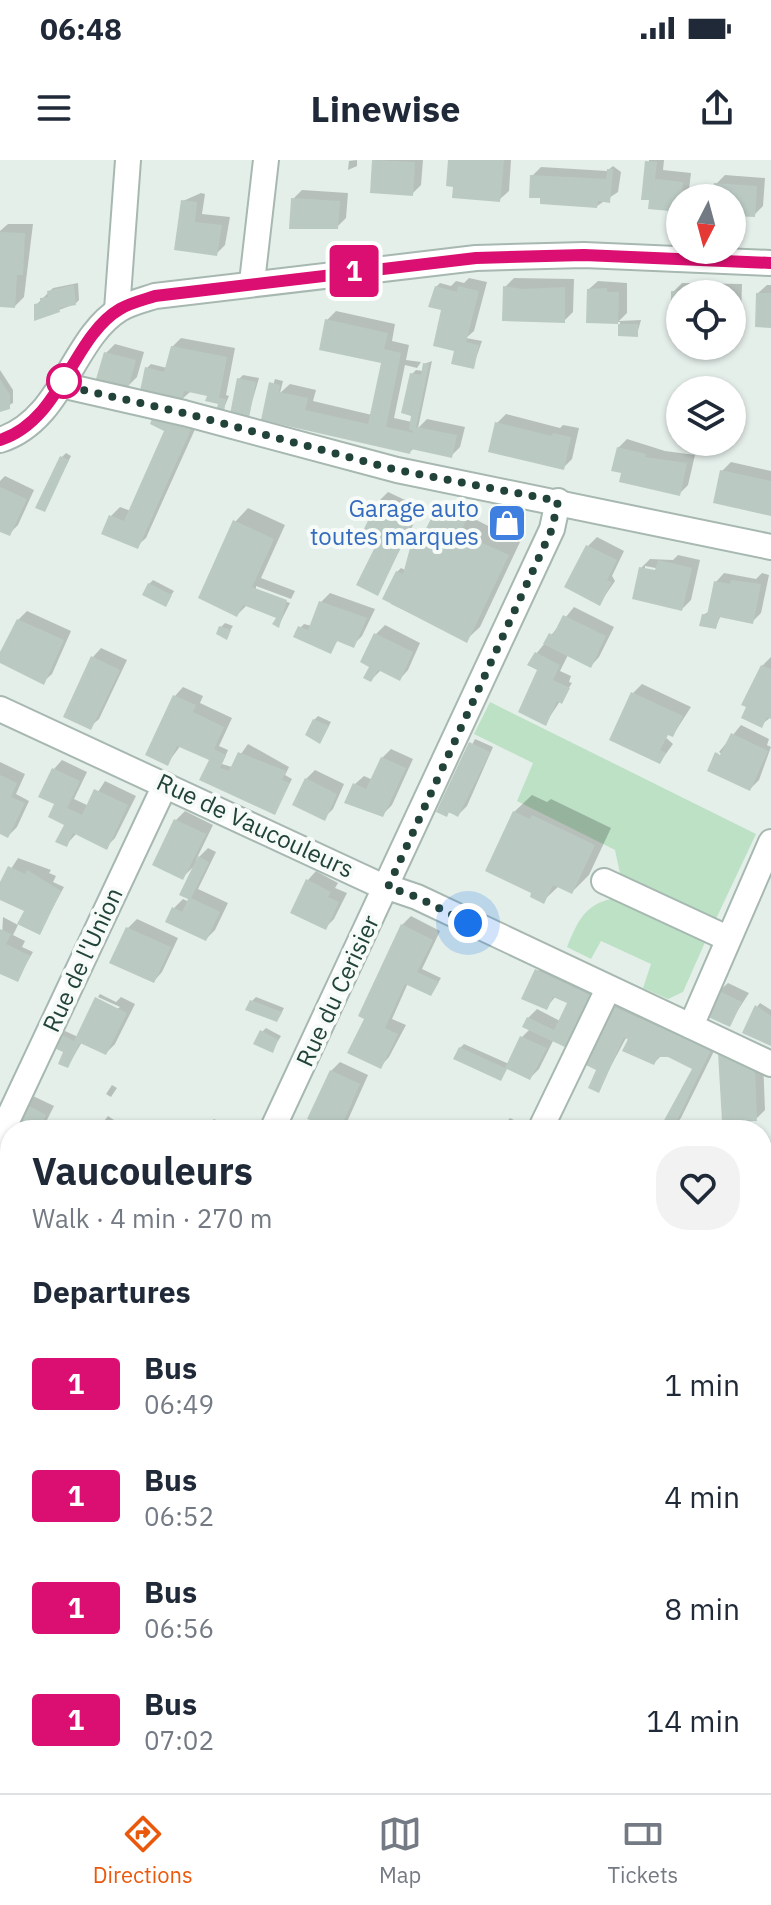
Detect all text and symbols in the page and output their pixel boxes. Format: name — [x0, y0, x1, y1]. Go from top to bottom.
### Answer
text: 06:48 — [40, 9, 122, 48]
text: Linewise — [311, 85, 460, 132]
icon: menu — [32, 86, 76, 130]
icon: share — [695, 86, 739, 130]
north arrow — [666, 184, 746, 264]
map controls — [666, 184, 746, 456]
line badge: 1 — [328, 245, 380, 297]
text: 1 — [346, 252, 362, 289]
button: locate — [666, 280, 746, 360]
unlabelled marker — [47, 364, 81, 398]
button: layers — [666, 376, 746, 456]
place label: Garage auto toutes marques — [310, 492, 479, 552]
shop icon: Garage auto toutes marques — [486, 502, 528, 544]
street label: Rue de Vaucouleurs — [152, 765, 359, 885]
street label: Rue de l'Union — [35, 882, 130, 1037]
your location — [448, 903, 488, 943]
street label: Rue du Cerisier — [288, 910, 386, 1071]
text: Vaucouleurs — [32, 1146, 253, 1195]
button: heart — [656, 1146, 740, 1230]
text: Walk · 4 min · 270 m — [32, 1201, 272, 1235]
text: Departures — [32, 1272, 191, 1311]
text: Bus — [144, 1348, 197, 1387]
text: 1 — [68, 1365, 84, 1402]
text: 1 min — [664, 1365, 740, 1404]
text: 06:49 — [144, 1387, 214, 1421]
text: Bus — [144, 1460, 197, 1499]
text: 1 — [68, 1477, 84, 1514]
text: 4 min — [664, 1477, 740, 1516]
text: 06:52 — [144, 1499, 214, 1533]
text: Bus — [144, 1572, 197, 1611]
text: 1 — [68, 1589, 84, 1626]
text: 8 min — [664, 1589, 740, 1628]
text: 06:56 — [144, 1611, 214, 1645]
text: Bus — [144, 1684, 197, 1723]
text: 1 — [68, 1701, 84, 1738]
text: 14 min — [646, 1701, 740, 1740]
text: 07:02 — [144, 1723, 214, 1757]
tab: Directions — [93, 1812, 193, 1889]
tab: Map — [378, 1812, 422, 1889]
tab: Tickets — [607, 1812, 678, 1889]

